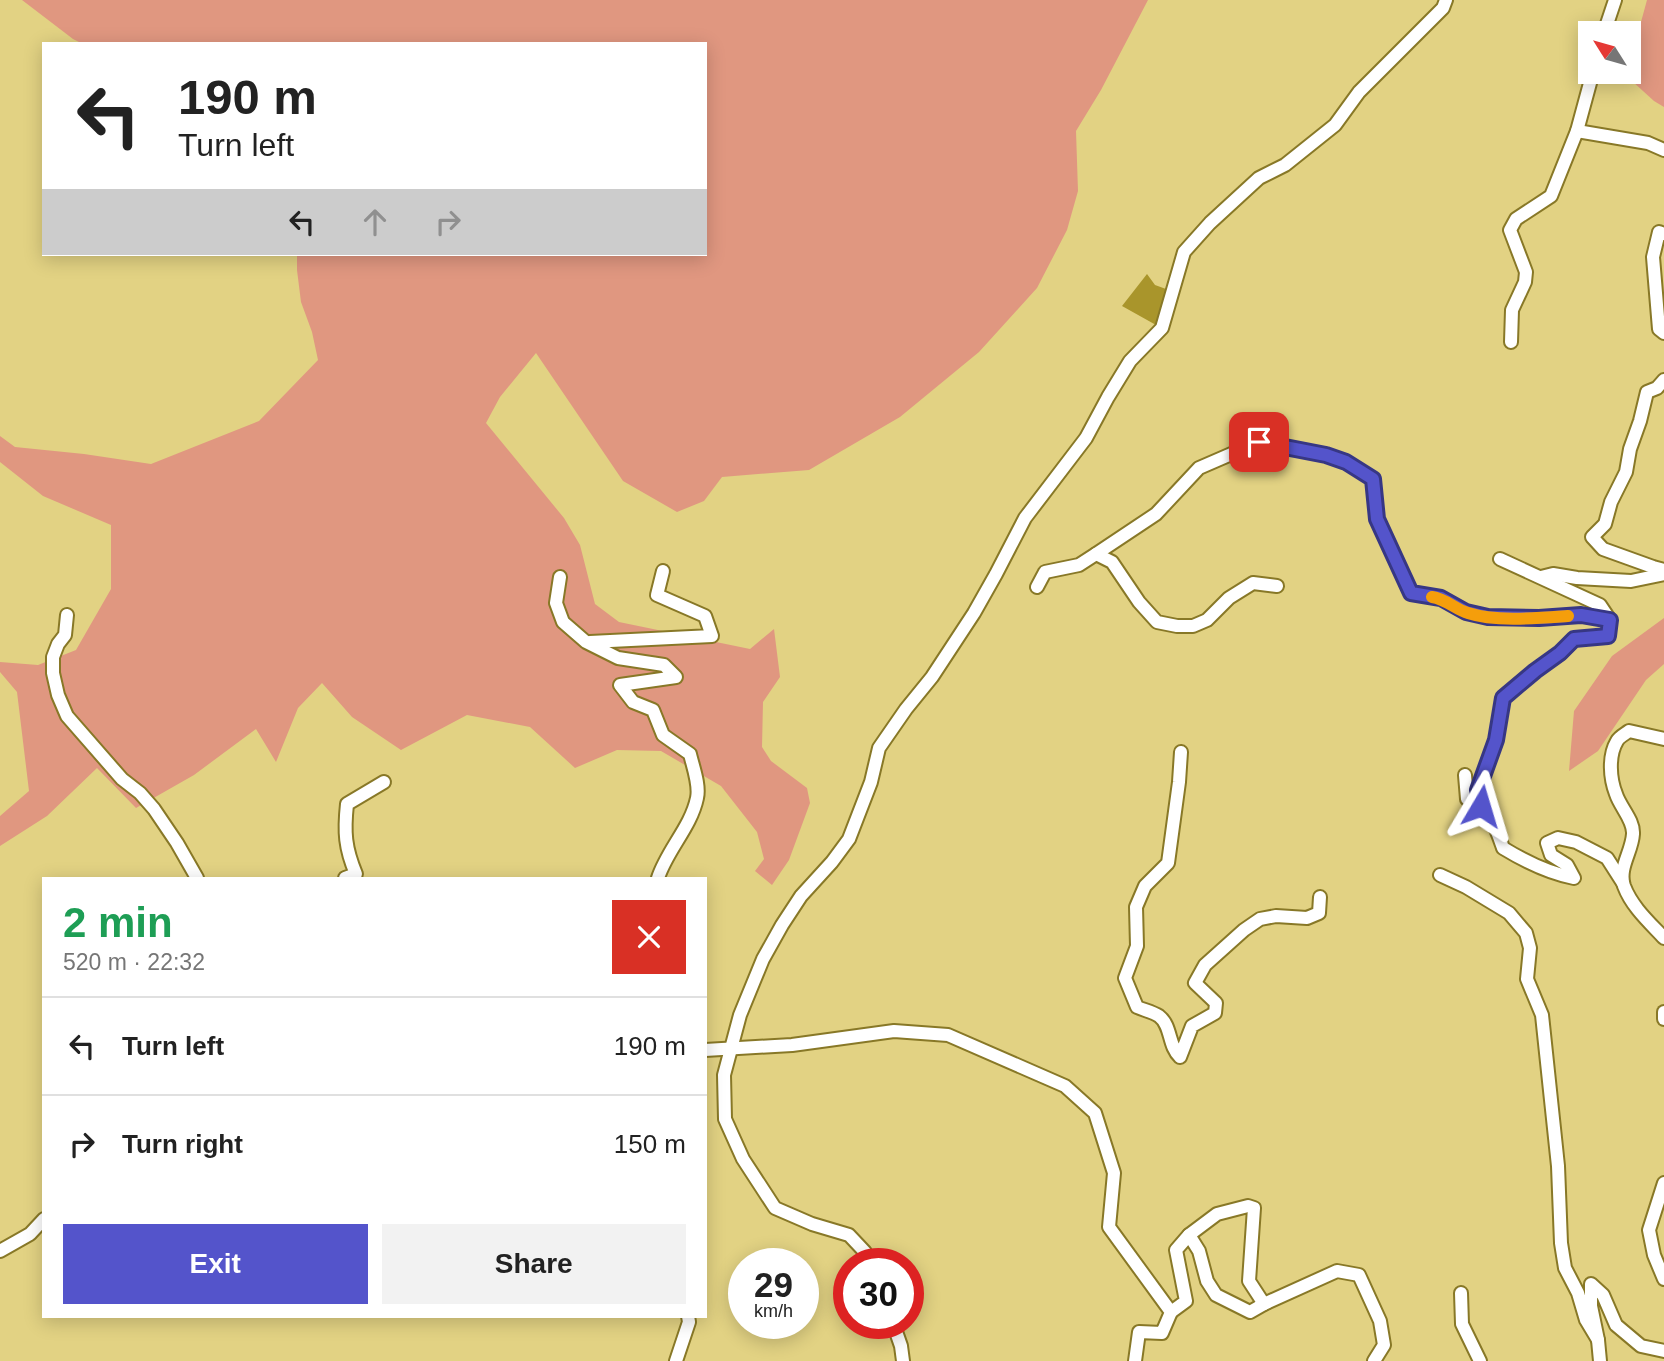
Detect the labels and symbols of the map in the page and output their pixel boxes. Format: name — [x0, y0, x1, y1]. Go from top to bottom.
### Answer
north arrow — [1578, 21, 1642, 84]
pin — [1229, 412, 1289, 472]
position arrow — [1444, 769, 1518, 843]
speed limit sign: 30 — [833, 1248, 924, 1339]

